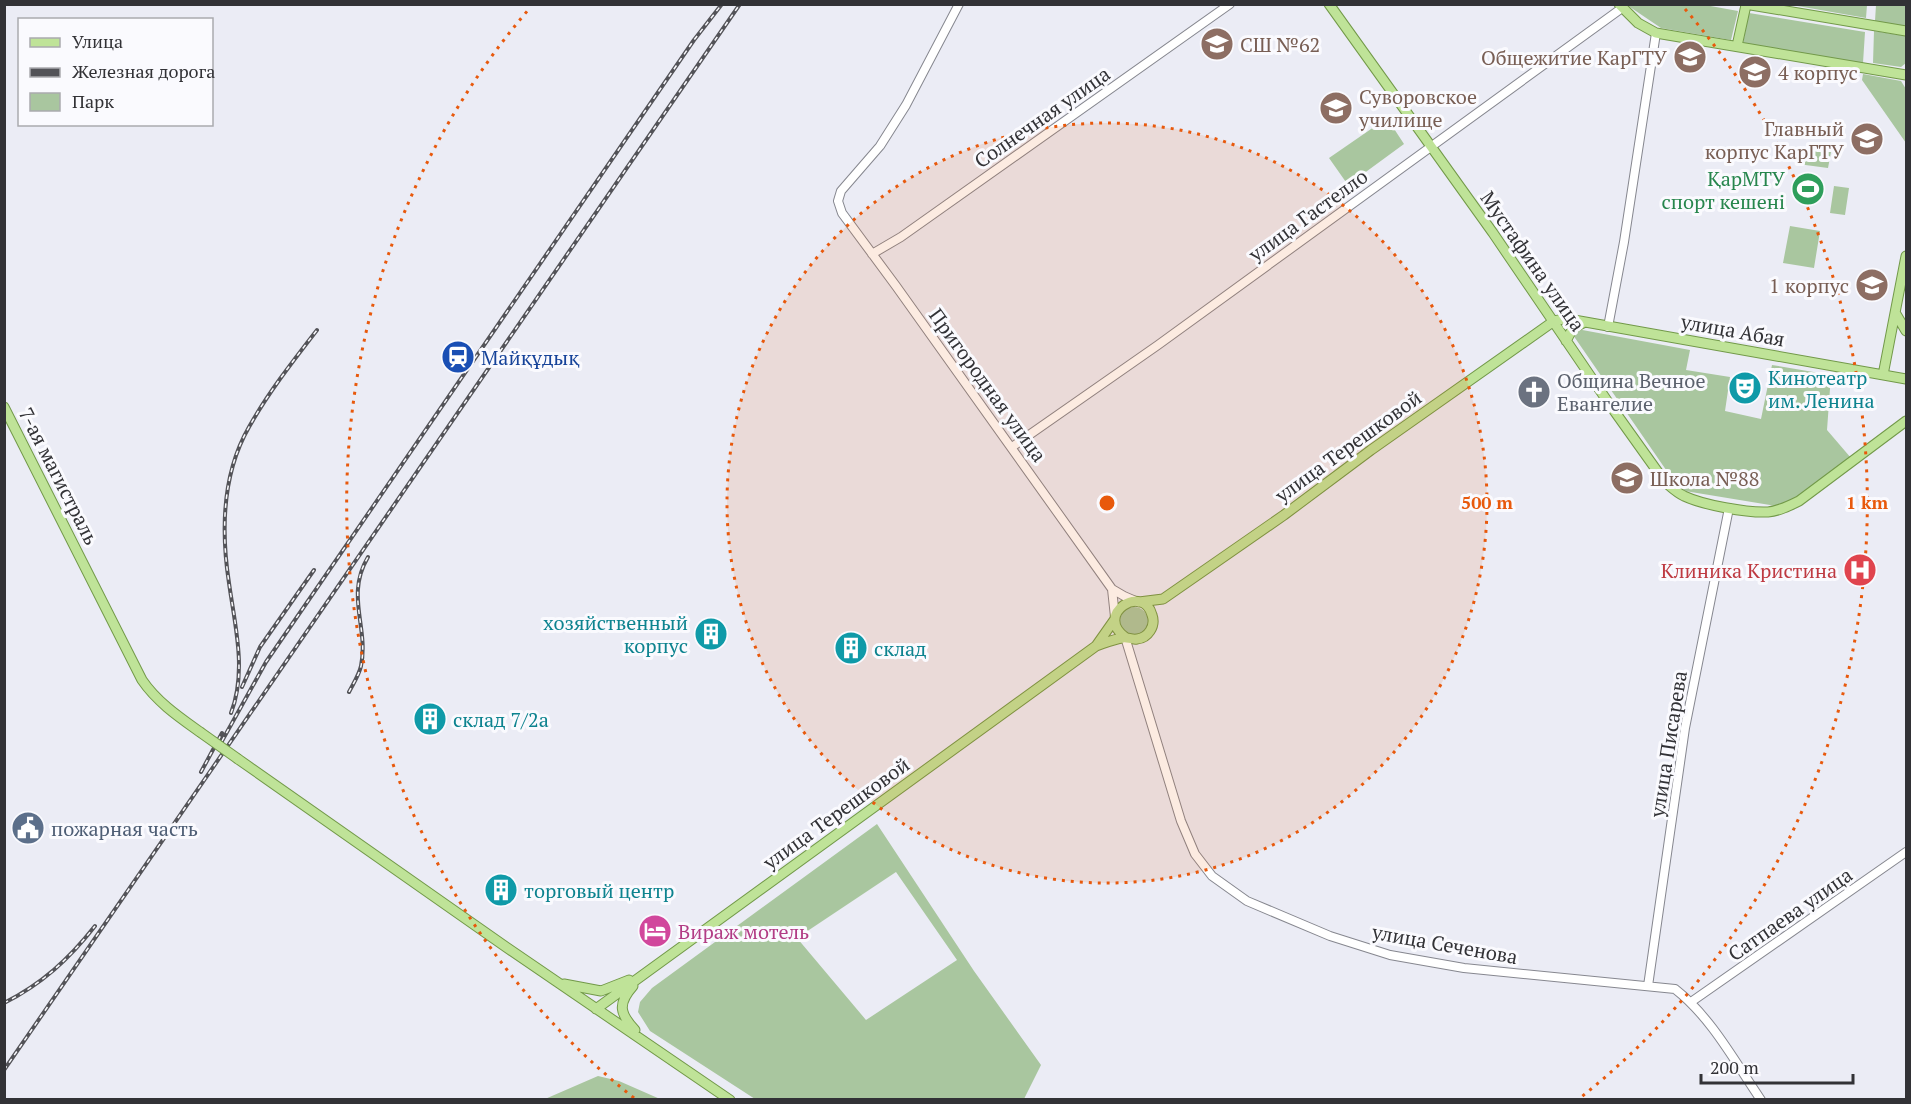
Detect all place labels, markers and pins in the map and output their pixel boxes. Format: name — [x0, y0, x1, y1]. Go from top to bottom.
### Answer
school or university icon: СШ №62 — [1199, 26, 1235, 62]
place label: СШ №62 — [1240, 31, 1320, 58]
school or university icon: Общежитие КарГТУ — [1672, 39, 1708, 75]
place label: Общежитие КарГТУ — [1481, 44, 1668, 71]
school or university icon: 4 корпус — [1737, 54, 1773, 90]
place label: 4 корпус — [1778, 59, 1858, 86]
place label: Суворовское училище — [1358, 83, 1477, 133]
school or university icon: Суворовское училище — [1318, 90, 1354, 126]
place label: Главный корпус КарГТУ — [1705, 115, 1845, 165]
school or university icon: Главный корпус КарГТУ — [1849, 121, 1885, 157]
place label: ҚарМТУ спорт кешені — [1662, 165, 1786, 215]
sports icon: ҚарМТУ спорт кешені — [1790, 171, 1826, 207]
school or university icon: 1 корпус — [1854, 267, 1890, 303]
place label: 1 корпус — [1769, 272, 1849, 299]
station icon: Майқұдық — [440, 339, 476, 375]
place label: Майқұдық — [481, 344, 580, 371]
place label: Кинотеатр им. Ленина — [1768, 364, 1875, 414]
place label: Община Вечное Евангелие — [1557, 367, 1705, 417]
theatre icon: Кинотеатр им. Ленина — [1727, 370, 1763, 406]
church icon: Община Вечное Евангелие — [1516, 374, 1552, 410]
school or university icon: Школа №88 — [1609, 460, 1645, 496]
place label: Школа №88 — [1650, 465, 1759, 492]
centre of rings — [1097, 493, 1117, 513]
hospital icon: Клиника Кристина — [1842, 552, 1878, 588]
place label: Клиника Кристина — [1661, 557, 1837, 584]
place label: хозяйственный корпус — [543, 609, 688, 659]
building icon: хозяйственный корпус — [693, 616, 729, 652]
building icon: склад — [833, 630, 869, 666]
place label: склад — [874, 635, 927, 662]
building icon: склад 7/2а — [412, 701, 448, 737]
place label: склад 7/2а — [453, 706, 549, 733]
public building icon: пожарная часть — [10, 810, 46, 846]
place label: пожарная часть — [51, 815, 198, 842]
building icon: торговый центр — [483, 872, 519, 908]
place label: торговый центр — [524, 877, 674, 904]
hotel icon: Вираж мотель — [637, 913, 673, 949]
place label: Вираж мотель — [678, 918, 809, 945]

